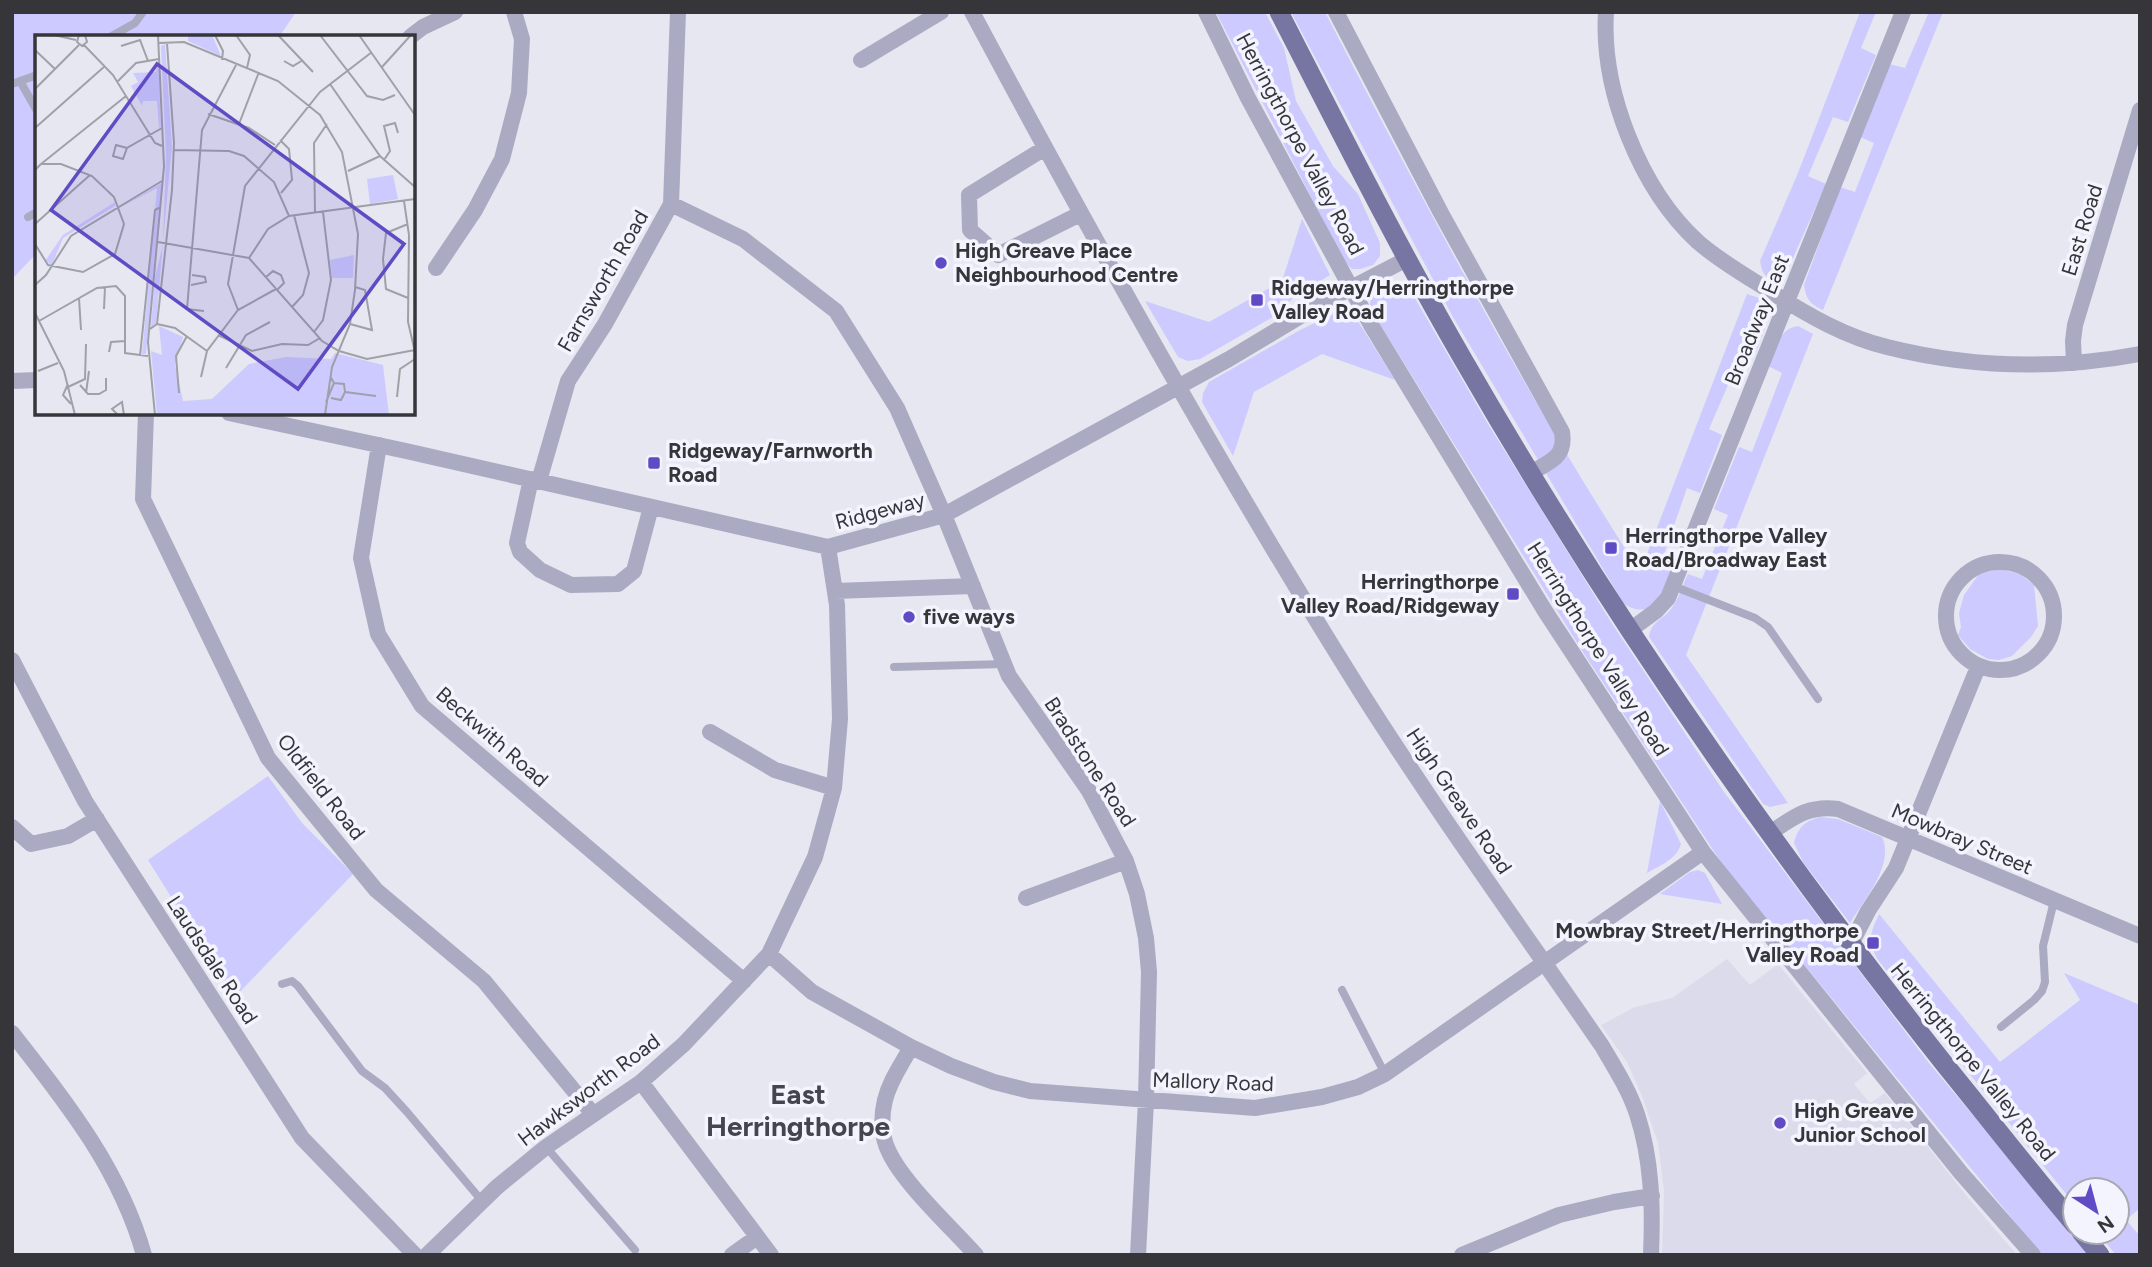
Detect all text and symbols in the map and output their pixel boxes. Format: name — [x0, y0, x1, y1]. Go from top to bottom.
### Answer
street label: Herringthorpe Valley Road — [1231, 29, 1370, 259]
inset map — [35, 35, 415, 415]
street label: East Road — [2056, 181, 2107, 279]
street label: Farnsworth Road — [552, 206, 653, 356]
place label: High Greave Place Neighbourhood Centre — [955, 238, 1179, 287]
street label: Broadway East — [1719, 251, 1794, 389]
marker: High Greave Place Neighbourhood Centre — [933, 255, 949, 271]
place label: Ridgeway/Herringthorpe Valley Road — [1271, 275, 1514, 324]
marker: Ridgeway/Herringthorpe Valley Road — [1249, 292, 1265, 308]
place label: Ridgeway/Farnworth Road — [668, 438, 873, 487]
marker: Ridgeway/Farnworth Road — [646, 455, 662, 471]
street label: Ridgeway — [832, 487, 927, 534]
place label: Herringthorpe Valley Road/Broadway East — [1625, 523, 1828, 572]
street label: Herringthorpe Valley Road — [1522, 537, 1675, 760]
marker: Herringthorpe Valley Road/Broadway East — [1603, 540, 1619, 556]
place label: Herringthorpe Valley Road/Ridgeway — [1281, 569, 1500, 618]
marker: Herringthorpe Valley Road/Ridgeway — [1505, 586, 1521, 602]
place label: five ways — [923, 604, 1015, 629]
marker: five ways — [901, 609, 917, 625]
street label: Beckwith Road — [431, 681, 553, 792]
street label: Bradstone Road — [1039, 692, 1142, 831]
street label: High Greave Road — [1401, 723, 1517, 878]
street label: Oldfield Road — [272, 729, 371, 845]
street label: Mowbray Street — [1888, 798, 2037, 880]
street label: Laudsdale Road — [162, 891, 263, 1029]
place label: Mowbray Street/Herringthorpe Valley Road — [1555, 918, 1859, 967]
marker: Mowbray Street/Herringthorpe Valley Road — [1865, 935, 1881, 951]
street label: Herringthorpe Valley Road — [1886, 958, 2061, 1166]
street label: Hawksworth Road — [513, 1028, 665, 1151]
street label: Mallory Road — [1152, 1067, 1274, 1096]
district label: East Herringthorpe — [706, 1077, 890, 1143]
place label: High Greave Junior School — [1794, 1098, 1926, 1147]
marker: High Greave Junior School — [1772, 1115, 1788, 1131]
north arrow — [2061, 1176, 2131, 1246]
text: N — [2093, 1211, 2118, 1238]

